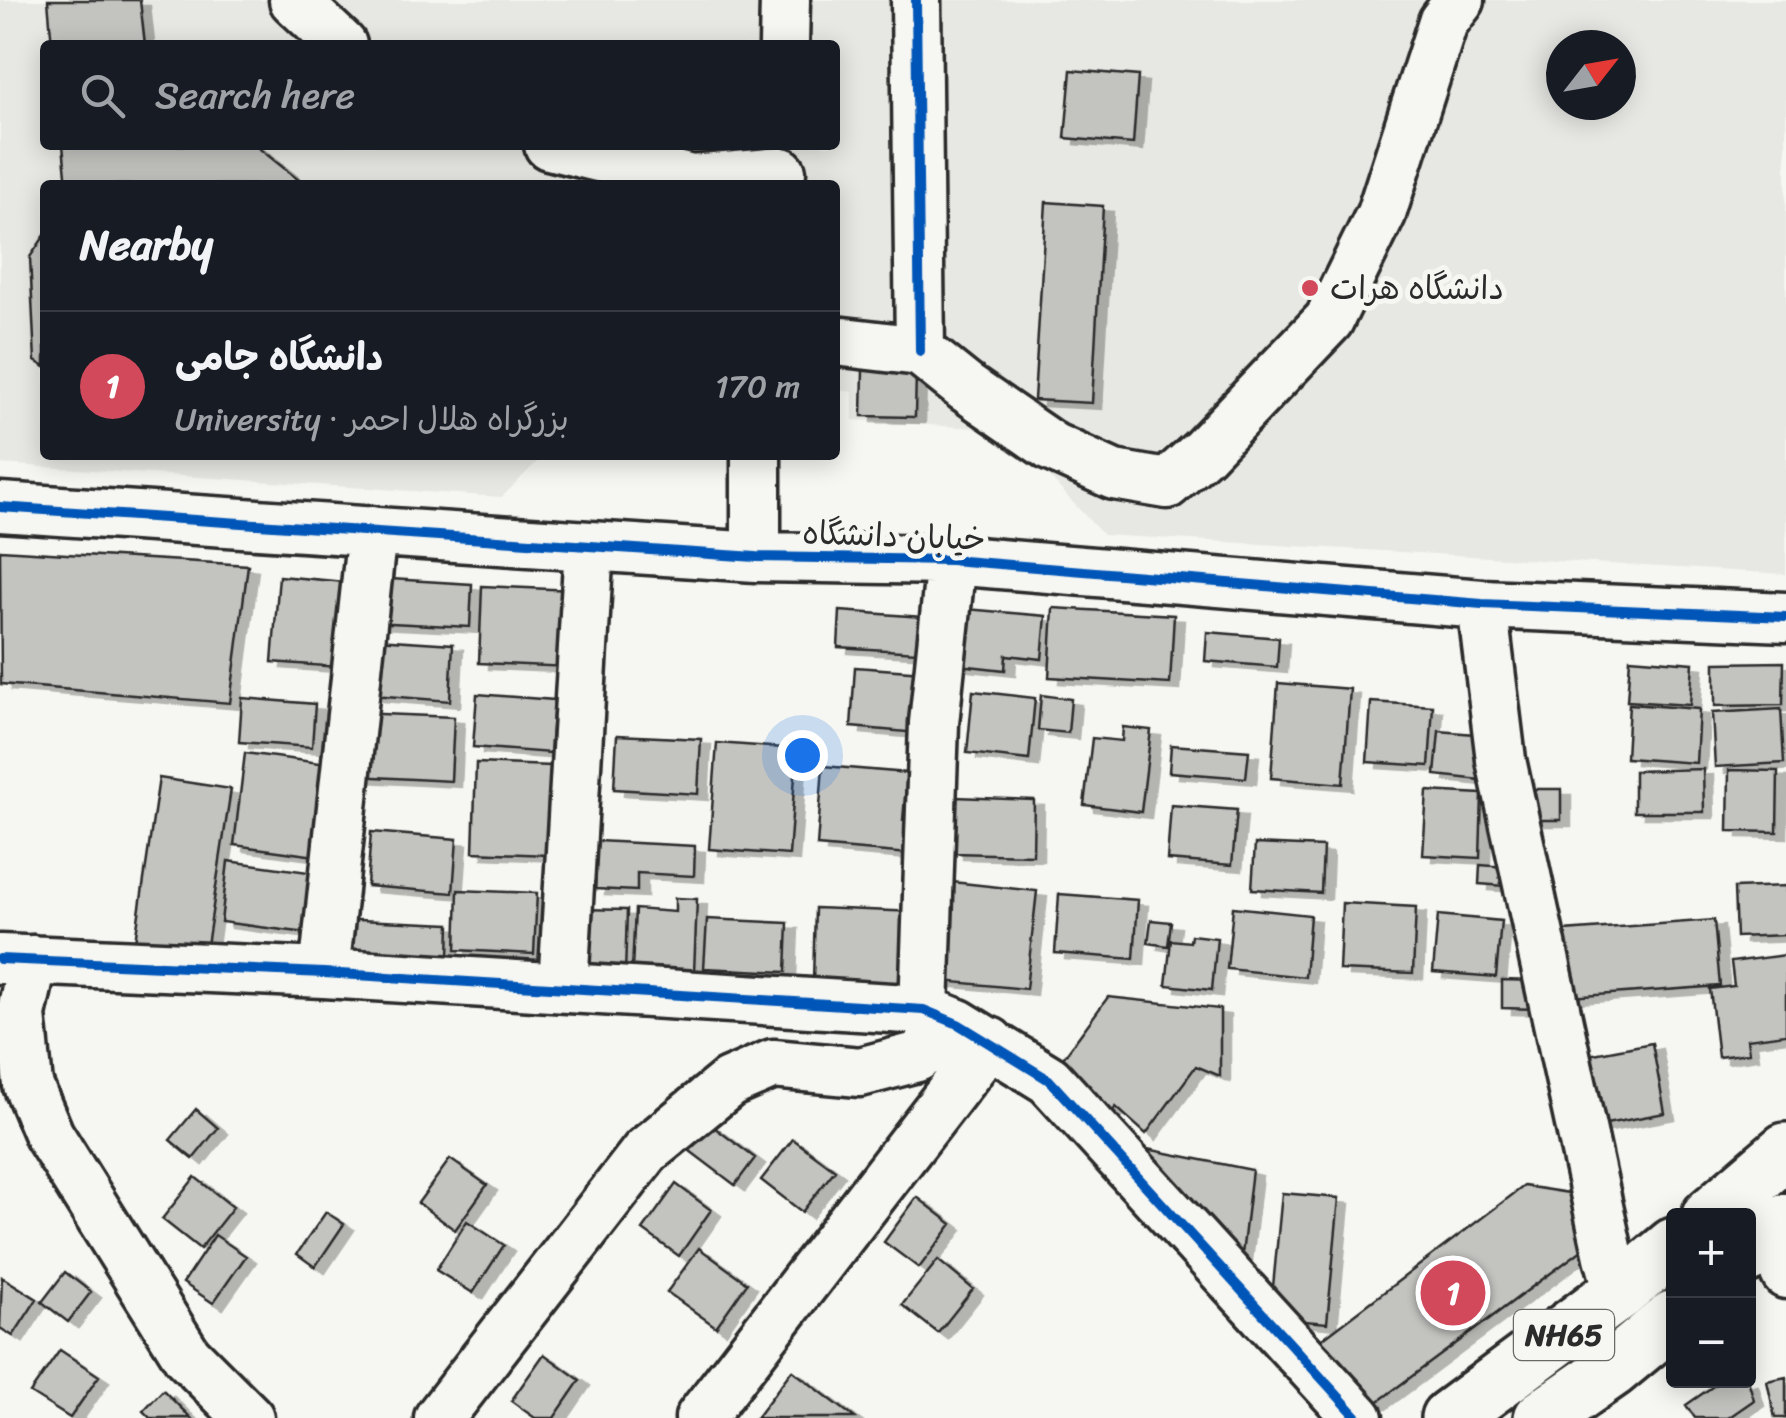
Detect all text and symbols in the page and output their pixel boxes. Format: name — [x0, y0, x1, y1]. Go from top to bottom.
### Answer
north arrow — [1546, 30, 1636, 120]
search box — [40, 40, 840, 150]
text: Search here — [155, 62, 355, 129]
icon: search — [75, 68, 130, 123]
text: Nearby — [80, 208, 213, 282]
place label: دانشگاه هرات — [1330, 260, 1504, 317]
marker: دانشگاه هرات — [1299, 277, 1321, 299]
text: دانشگاه جامی — [175, 324, 383, 391]
text: 1 — [106, 358, 119, 415]
text: 170 m — [715, 358, 800, 415]
text: University · بزرگراه هلال احمر — [175, 391, 569, 448]
street label: خیابان دانشگاه — [801, 504, 987, 568]
your location — [777, 730, 828, 781]
map controls — [1666, 1208, 1756, 1388]
button: + — [1666, 1208, 1756, 1298]
pin: 1 — [1420, 1256, 1486, 1330]
button: − — [1666, 1298, 1756, 1388]
road number: NH65 — [1514, 1310, 1614, 1360]

